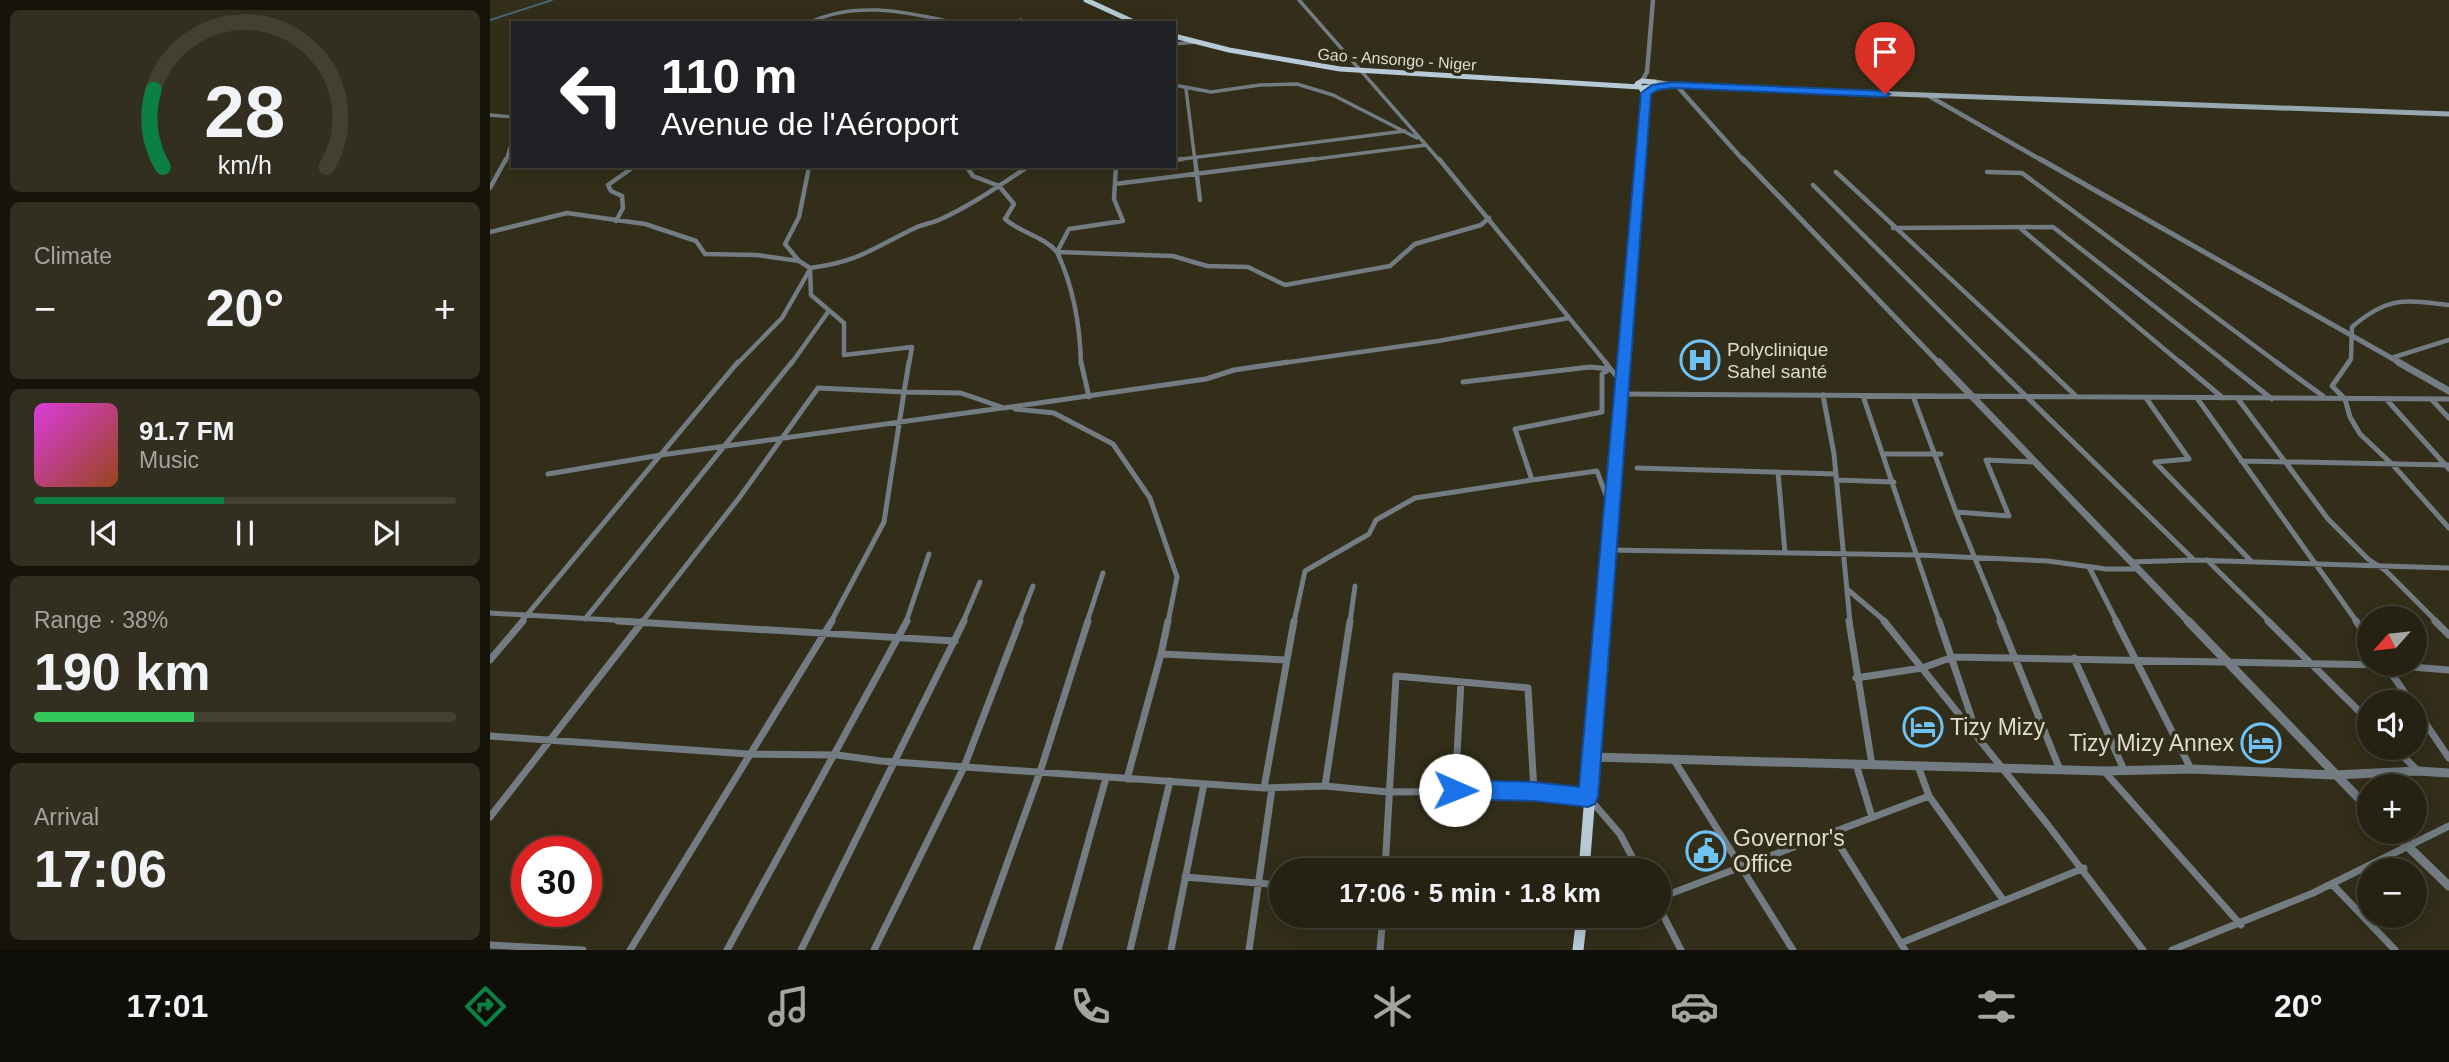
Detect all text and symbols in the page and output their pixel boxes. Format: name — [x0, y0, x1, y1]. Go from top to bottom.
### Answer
pin — [1855, 22, 1915, 94]
icon: arrive — [1866, 33, 1904, 71]
street label: Gao - Ansongo - Niger — [1317, 45, 1478, 74]
icon: left — [546, 49, 637, 140]
text: 110 m — [661, 49, 797, 103]
text: 28 — [205, 71, 285, 152]
text: Avenue de l'Aéroport — [661, 106, 958, 142]
text: km/h — [218, 151, 272, 179]
text: Climate — [34, 243, 112, 269]
text: 20° — [206, 279, 284, 337]
text: − — [34, 288, 56, 330]
text: + — [434, 288, 456, 330]
hospital icon: Polyclinique Sahel santé — [1679, 339, 1721, 381]
place label: Polyclinique Sahel santé — [1727, 339, 1828, 382]
text: 91.7 FM — [139, 416, 234, 446]
text: Music — [139, 447, 199, 473]
icon: previous — [85, 514, 123, 552]
icon: pause — [226, 514, 264, 552]
icon: next — [367, 514, 405, 552]
north arrow — [2357, 606, 2427, 676]
map controls — [2357, 606, 2427, 928]
text: Range · 38% — [34, 607, 168, 633]
text: 190 km — [34, 643, 210, 701]
button: sound — [2357, 690, 2427, 760]
hotel icon: Tizy Mizy — [1902, 706, 1944, 748]
place label: Tizy Mizy — [1950, 714, 2045, 740]
hotel icon: Tizy Mizy Annex — [2240, 722, 2282, 764]
place label: Tizy Mizy Annex — [2069, 730, 2234, 756]
position arrow — [1418, 753, 1492, 827]
button: + — [2357, 774, 2427, 844]
text: Arrival — [34, 804, 99, 830]
place label: Governor's Office — [1733, 825, 1845, 877]
public building icon: Governor's Office — [1685, 830, 1727, 872]
speed limit sign: 30 — [511, 836, 602, 927]
text: 17:06 — [34, 840, 167, 898]
button: − — [2357, 858, 2427, 928]
text: 17:06 · 5 min · 1.8 km — [1339, 878, 1601, 908]
icon: directions — [461, 982, 510, 1031]
icon: music — [764, 982, 813, 1031]
icon: phone — [1066, 982, 1115, 1031]
icon: climate — [1368, 982, 1417, 1031]
icon: car — [1670, 982, 1719, 1031]
icon: filters — [1972, 982, 2021, 1031]
text: 17:01 — [127, 988, 208, 1024]
text: 20° — [2274, 988, 2322, 1024]

